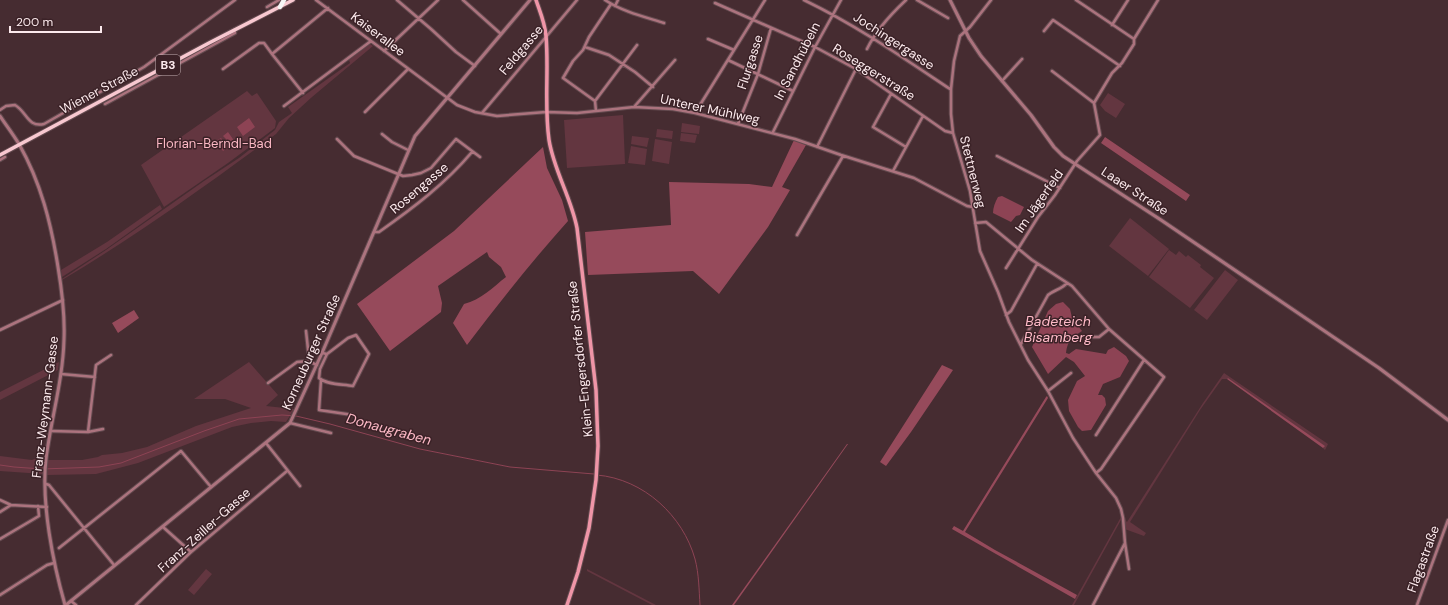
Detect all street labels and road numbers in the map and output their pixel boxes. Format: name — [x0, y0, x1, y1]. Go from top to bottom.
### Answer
street label: Kaiserallee — [347, 8, 409, 60]
street label: Jochingergasse — [850, 8, 938, 74]
street label: In Sandhübeln — [770, 19, 824, 103]
street label: Feldgasse — [495, 22, 547, 78]
street label: Flurgasse — [733, 32, 767, 92]
street label: Roseggerstraße — [829, 40, 919, 104]
road number: B3 — [156, 55, 180, 75]
street label: Wiener Straße — [57, 62, 141, 118]
street label: Unterer Mühlweg — [659, 90, 761, 128]
street label: Stettnerweg — [956, 134, 990, 210]
street label: Rosengasse — [386, 159, 452, 217]
street label: Laaer Straße — [1098, 163, 1172, 219]
street label: Im Jägerfeld — [1011, 166, 1067, 236]
street label: Klein-Engersdorfer Straße — [563, 280, 597, 438]
street label: Korneuburger Straße — [278, 291, 344, 413]
street label: Franz-Weymann-Gasse — [28, 335, 62, 479]
street label: Franz-Zeiller-Gasse — [154, 484, 254, 576]
street label: Flagastraße — [1403, 523, 1443, 595]

